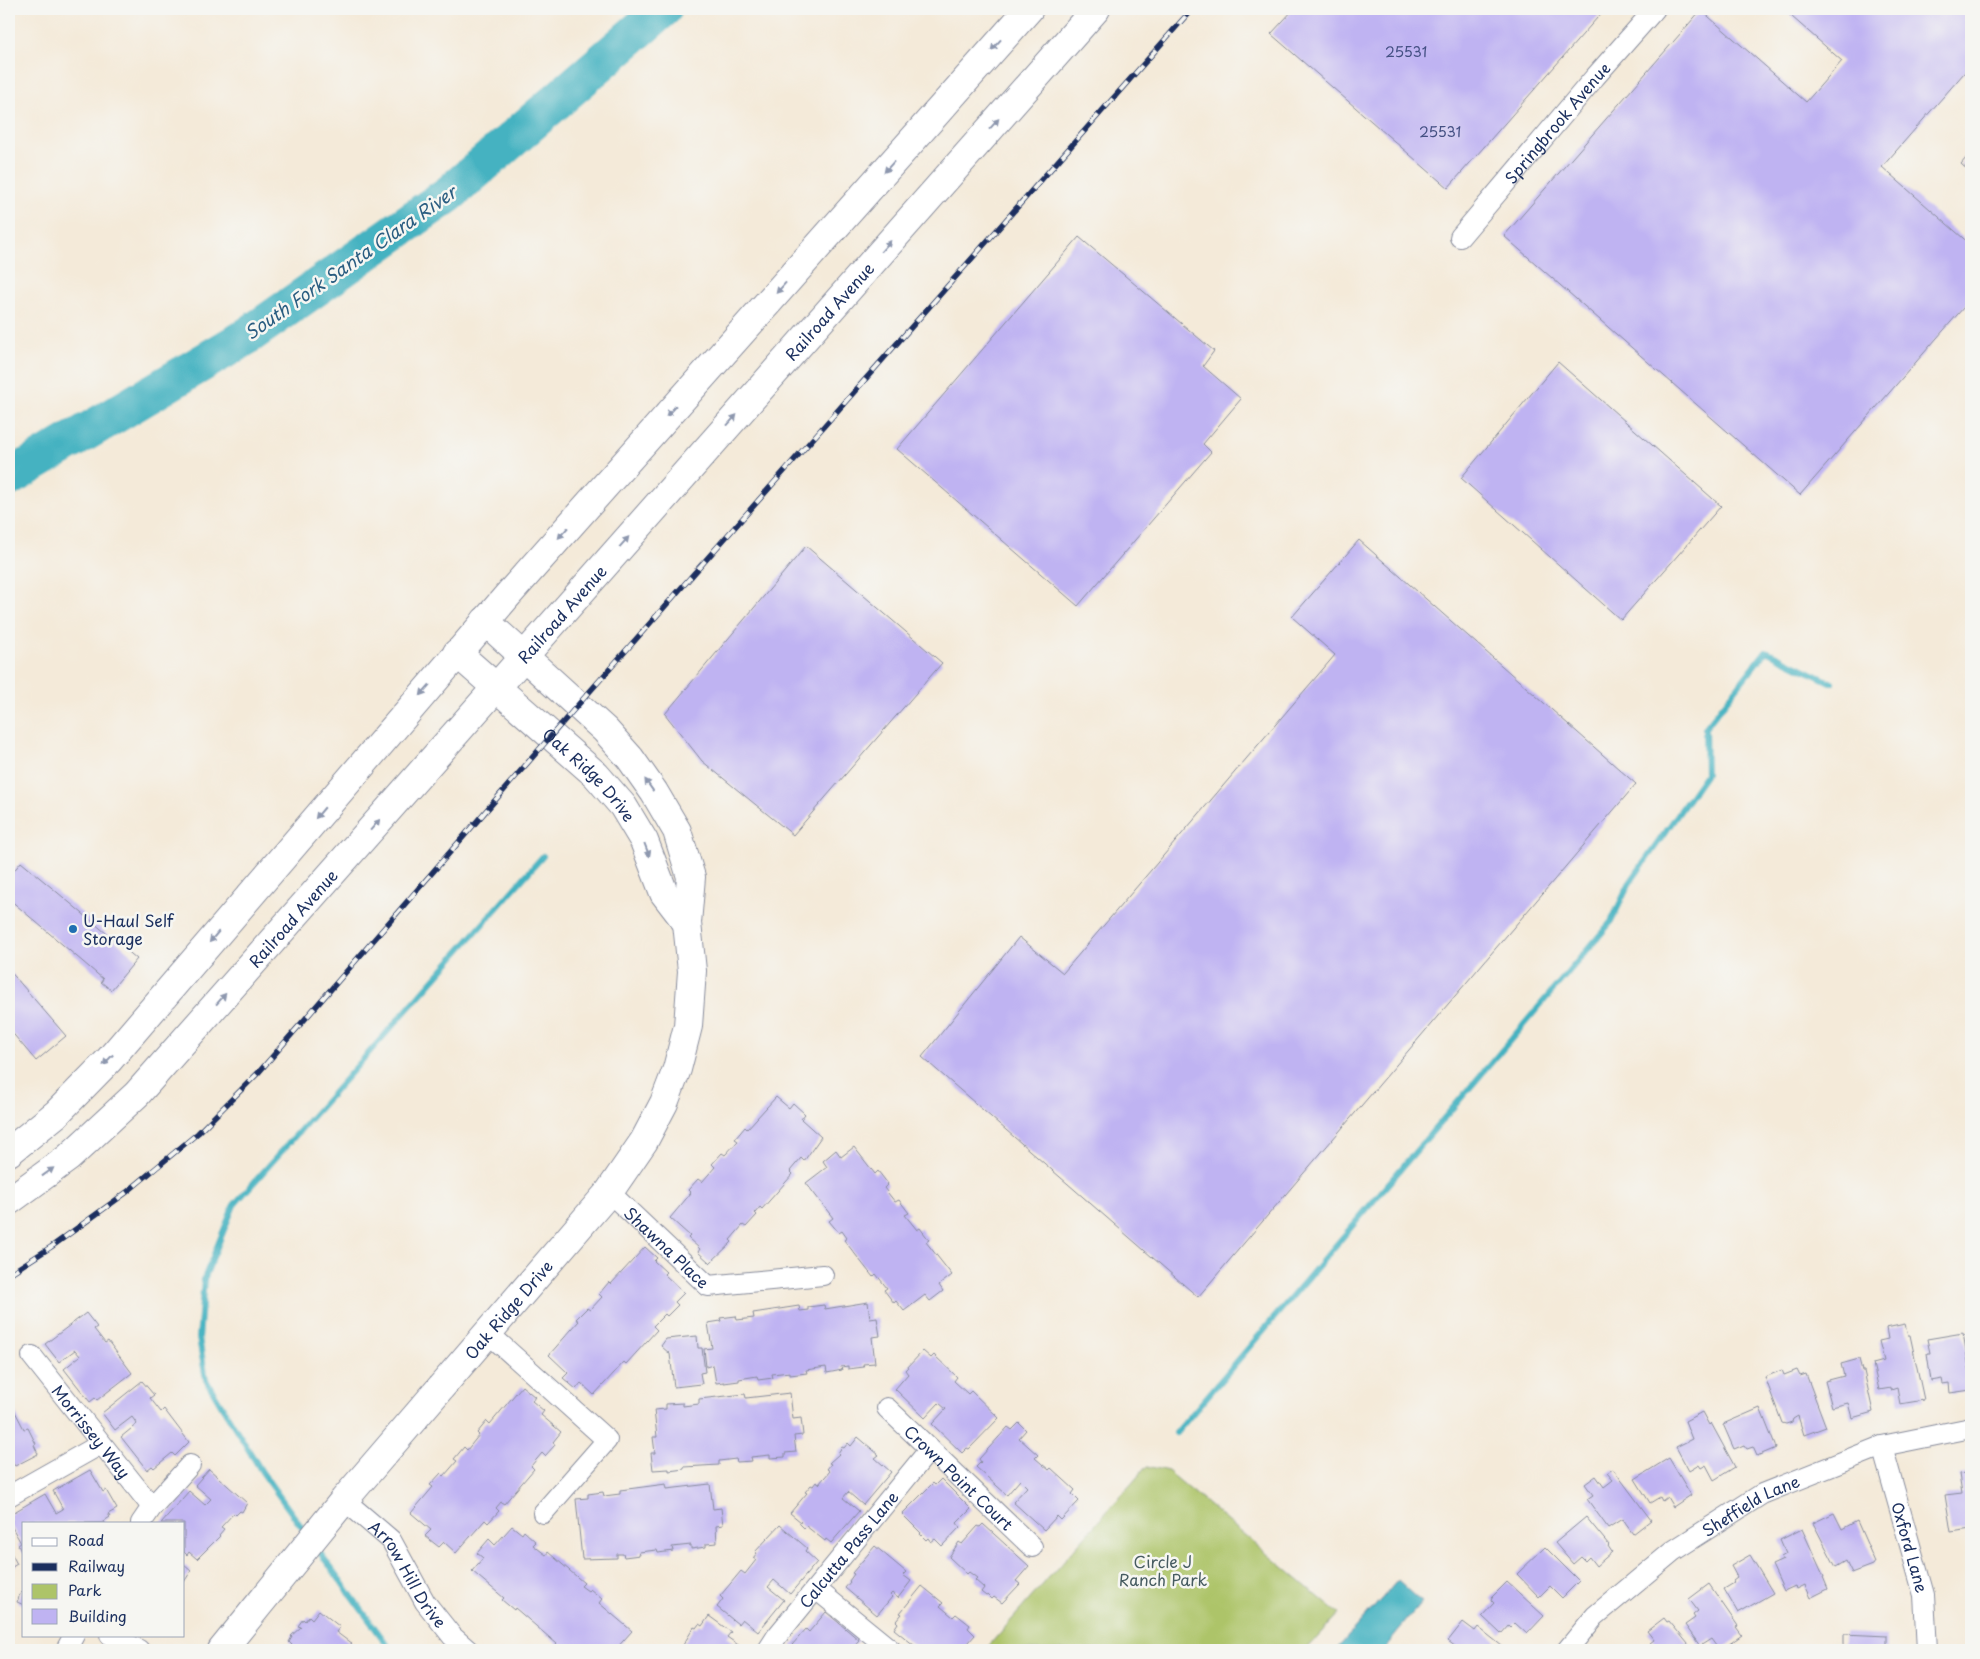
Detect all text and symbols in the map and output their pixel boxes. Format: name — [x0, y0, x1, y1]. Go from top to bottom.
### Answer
one-way arrow — [991, 39, 1002, 52]
house number: 25531 — [1385, 41, 1427, 62]
street label: Springbrook Avenue — [1498, 56, 1615, 188]
one-way arrow — [988, 119, 1000, 131]
house number: 25531 — [1419, 121, 1461, 142]
one-way arrow — [883, 160, 894, 173]
water label: South Fork Santa Clara River — [239, 177, 463, 345]
one-way arrow — [880, 240, 892, 252]
street label: Railroad Avenue — [779, 256, 879, 366]
one-way arrow — [775, 282, 786, 295]
one-way arrow — [665, 405, 677, 417]
one-way arrow — [726, 414, 738, 426]
one-way arrow — [557, 526, 569, 538]
one-way arrow — [619, 535, 630, 548]
street label: Railroad Avenue — [511, 559, 612, 668]
one-way arrow — [419, 683, 431, 695]
street label: Oak Ridge Drive — [538, 722, 642, 826]
one-way arrow — [644, 778, 654, 792]
one-way arrow — [314, 807, 325, 820]
one-way arrow — [370, 818, 381, 831]
one-way arrow — [644, 842, 651, 857]
street label: Railroad Avenue — [242, 863, 343, 972]
place label: U-Haul Self Storage — [83, 908, 175, 950]
marker: U-Haul Self Storage — [67, 923, 79, 935]
one-way arrow — [209, 930, 220, 943]
one-way arrow — [216, 993, 227, 1006]
one-way arrow — [102, 1054, 114, 1066]
one-way arrow — [41, 1167, 55, 1177]
street label: Shawna Place — [619, 1201, 715, 1294]
street label: Oak Ridge Drive — [458, 1254, 558, 1364]
street label: Morrissey Way — [47, 1379, 137, 1483]
street label: Crown Point Court — [899, 1419, 1019, 1536]
street label: Sheffield Lane — [1697, 1468, 1803, 1542]
street label: Calcutta Pass Lane — [793, 1485, 903, 1613]
street label: Oxford Lane — [1886, 1499, 1935, 1595]
street label: Arrow Hill Drive — [364, 1514, 453, 1632]
legend — [22, 1522, 185, 1636]
text: Road — [68, 1528, 104, 1551]
park label: Circle J Ranch Park — [1119, 1549, 1208, 1591]
text: Railway — [68, 1554, 125, 1577]
text: Park — [68, 1578, 102, 1601]
text: Building — [68, 1604, 127, 1627]

